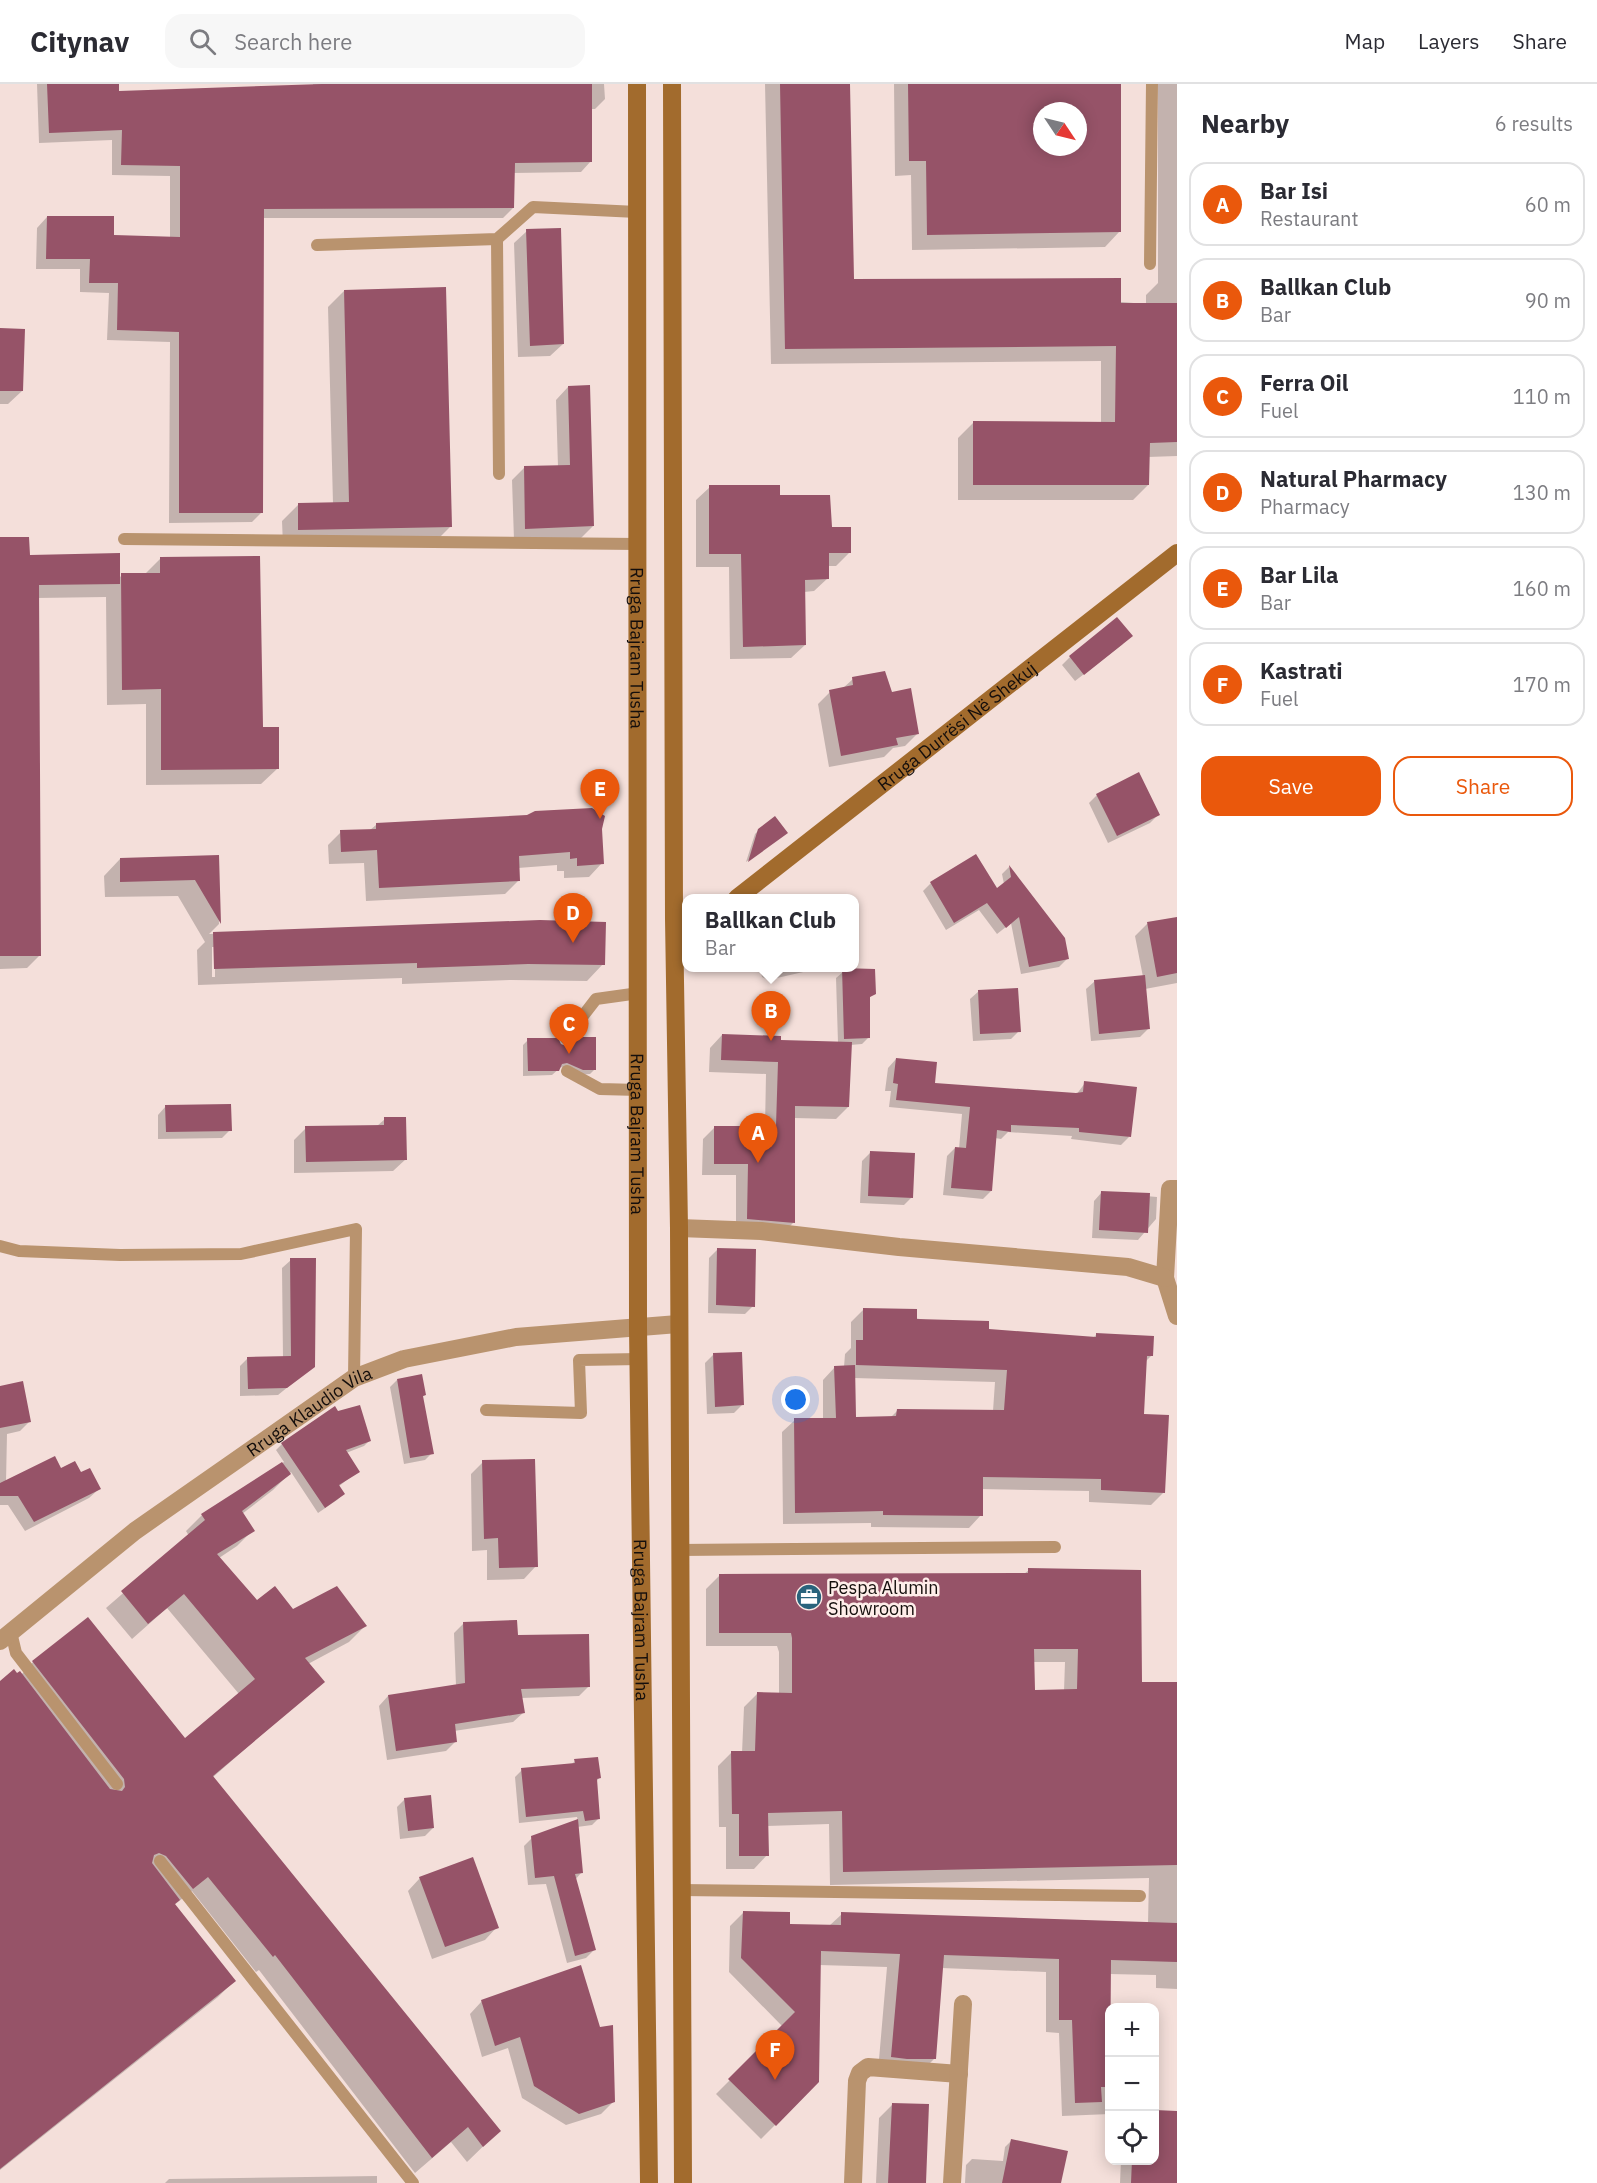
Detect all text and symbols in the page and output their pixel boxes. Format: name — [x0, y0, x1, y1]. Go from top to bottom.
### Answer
search box — [165, 14, 585, 68]
text: Citynav — [30, 23, 129, 60]
icon: search — [186, 25, 219, 58]
text: Search here — [234, 27, 352, 56]
text: Map — [1345, 27, 1385, 55]
text: Layers — [1418, 27, 1480, 55]
text: Share — [1513, 27, 1567, 55]
north arrow — [1033, 102, 1087, 156]
text: Nearby — [1201, 106, 1289, 140]
text: 6 results — [1495, 110, 1573, 137]
text: Bar Isi — [1260, 176, 1328, 205]
text: A — [1216, 191, 1229, 218]
text: 60 m — [1525, 191, 1571, 218]
text: Restaurant — [1260, 205, 1358, 232]
text: Ballkan Club — [1260, 272, 1391, 301]
text: B — [1216, 287, 1229, 314]
text: 90 m — [1525, 287, 1571, 314]
text: Bar — [1260, 301, 1291, 328]
text: Ferra Oil — [1260, 368, 1348, 397]
text: C — [1216, 383, 1229, 410]
text: 110 m — [1513, 383, 1571, 410]
text: Fuel — [1260, 397, 1298, 424]
text: Natural Pharmacy — [1260, 464, 1447, 493]
text: D — [1216, 479, 1229, 506]
text: 130 m — [1513, 479, 1571, 506]
text: Pharmacy — [1260, 493, 1350, 520]
text: Bar Lila — [1260, 560, 1338, 589]
street label: Rruga Bajram Tusha — [626, 567, 649, 729]
text: E — [1216, 575, 1229, 602]
text: 160 m — [1513, 575, 1571, 602]
text: Bar — [1260, 589, 1291, 616]
street label: Rruga Durrësi Në Shekuj — [872, 656, 1041, 795]
text: Kastrati — [1260, 656, 1343, 685]
text: F — [1217, 671, 1228, 698]
text: 170 m — [1513, 671, 1571, 698]
text: Fuel — [1260, 685, 1298, 712]
button: Save — [1201, 756, 1381, 816]
button: Share — [1393, 756, 1573, 816]
pin: E — [580, 770, 620, 819]
pin: D — [554, 894, 592, 943]
popup — [682, 894, 859, 972]
text: Ballkan Club — [705, 905, 836, 934]
text: Bar — [705, 934, 736, 961]
pin: B — [752, 992, 790, 1041]
pin: C — [550, 1004, 588, 1054]
street label: Rruga Bajram Tusha — [626, 1053, 649, 1215]
pin: A — [738, 1114, 777, 1163]
street label: Rruga Klaudio Vila — [242, 1361, 376, 1461]
your location — [781, 1385, 810, 1414]
street label: Rruga Bajram Tusha — [629, 1539, 654, 1701]
place label: Pespa Alumin Showroom — [828, 1576, 939, 1620]
office icon: Pespa Alumin Showroom — [794, 1582, 824, 1612]
map controls — [1105, 2003, 1159, 2165]
button: + — [1105, 2003, 1159, 2057]
pin: F — [756, 2030, 794, 2080]
button: − — [1105, 2057, 1159, 2111]
button: locate — [1105, 2111, 1159, 2165]

